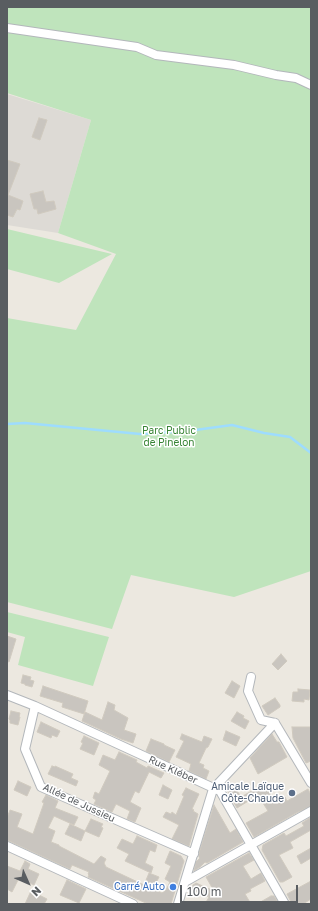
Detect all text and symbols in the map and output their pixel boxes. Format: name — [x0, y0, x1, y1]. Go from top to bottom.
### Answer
park label: Parc Public de Pinelon — [142, 425, 196, 448]
street label: Rue Kléber — [147, 753, 199, 787]
street label: Allée de Jussieu — [41, 781, 117, 825]
place label: Amicale Laïque Côte-Chaude — [211, 781, 284, 804]
marker: Amicale Laïque Côte-Chaude — [287, 788, 297, 798]
north arrow — [8, 863, 48, 903]
scale bar — [182, 877, 300, 903]
place label: Carré Auto — [114, 881, 165, 893]
marker: Carré Auto — [168, 882, 178, 892]
text: N — [29, 884, 44, 899]
text: 100 m — [187, 884, 221, 899]

